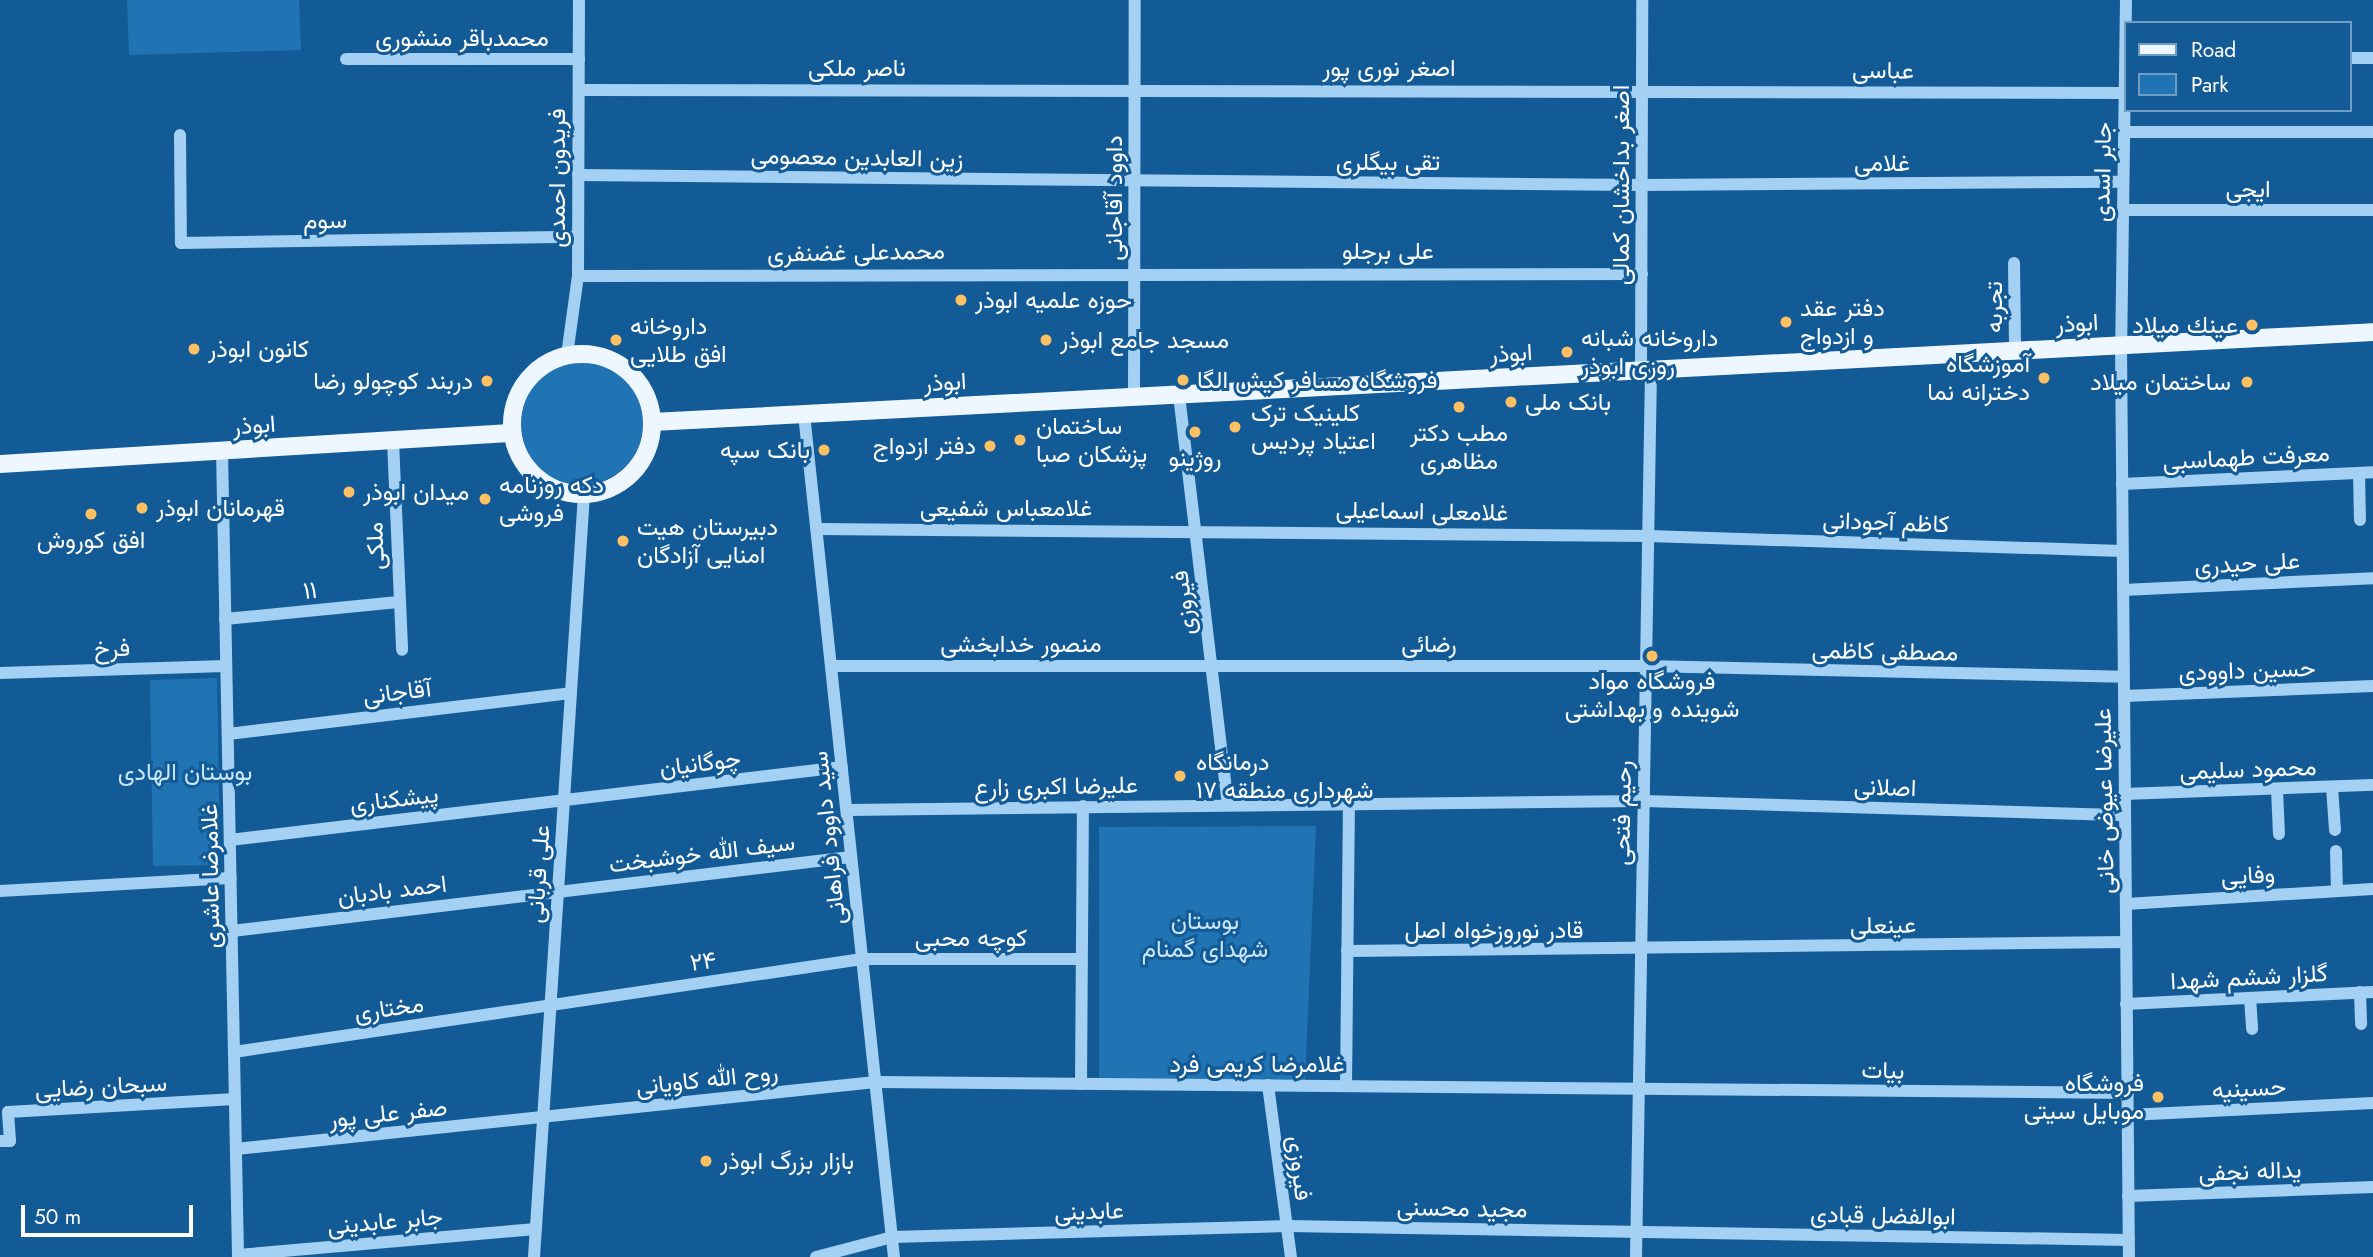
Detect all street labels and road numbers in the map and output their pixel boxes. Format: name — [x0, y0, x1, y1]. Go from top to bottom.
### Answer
street label: محمدباقر منشوری — [375, 24, 549, 52]
street label: ناصر ملکی — [808, 54, 906, 82]
street label: اصغر نوری پور — [1322, 54, 1456, 82]
street label: عباسی — [1852, 55, 1914, 85]
street label: اصغر بداخشان کمالی — [1607, 85, 1635, 285]
street label: فریدون احمدی — [543, 108, 571, 248]
street label: جابر اسدی — [2087, 122, 2117, 222]
street label: داوود آقاجانی — [1100, 135, 1128, 261]
street label: زین العابدین معصومی — [750, 141, 964, 173]
street label: تقی بیگلری — [1336, 148, 1440, 176]
street label: غلامی — [1854, 149, 1910, 177]
street label: ایجی — [2226, 175, 2270, 203]
street label: سوم — [303, 205, 347, 235]
street label: محمدعلی غضنفری — [767, 236, 945, 268]
street label: علی برجلو — [1342, 237, 1434, 265]
street label: تجربه — [1980, 281, 2008, 333]
street label: ابوذر — [2055, 307, 2099, 339]
street label: ابوذر — [1489, 337, 1533, 369]
street label: ابوذر — [923, 366, 967, 398]
street label: ابوذر — [232, 409, 276, 441]
street label: معرفت طهماسبی — [2162, 438, 2330, 476]
street label: غلامعباس شفیعی — [920, 494, 1092, 522]
street label: غلامعلی اسماعیلی — [1335, 495, 1509, 527]
street label: کاظم آجودانی — [1822, 505, 1950, 539]
street label: ملکی — [360, 521, 390, 571]
street label: علی حیدری — [2194, 546, 2300, 580]
street label: فیروزی — [1165, 569, 1201, 637]
street label: ۱۱ — [302, 575, 318, 605]
street label: منصور خدابخشی — [940, 630, 1102, 658]
street label: رضائی — [1401, 630, 1457, 658]
street label: فرخ — [93, 633, 131, 663]
street label: مصطفی کاظمی — [1811, 635, 1959, 667]
street label: حسین داوودی — [2178, 653, 2316, 687]
street label: آقاجانی — [361, 674, 433, 710]
street label: علیرضا عیوض خانی — [2088, 708, 2120, 894]
street label: چوگانیان — [658, 744, 742, 782]
street label: سید داوود فراهانی — [805, 750, 851, 926]
street label: محمود سلیمی — [2179, 752, 2317, 786]
street label: رحیم فتحی — [1607, 760, 1637, 866]
street label: علیرضا اکبری زارع — [974, 770, 1138, 802]
street label: اصلانی — [1853, 772, 1917, 802]
street label: پیشکناری — [348, 779, 440, 819]
street label: غلامرضا عاشری — [194, 803, 226, 949]
street label: علی قربانی — [520, 824, 556, 924]
street label: سیف الله خوشبخت — [607, 827, 797, 879]
street label: وفایی — [2220, 859, 2276, 891]
street label: احمد بادبان — [336, 869, 448, 911]
street label: عینعلی — [1850, 910, 1916, 940]
street label: قادر نوروزخواه اصل — [1405, 916, 1583, 944]
street label: کوچه محبی — [915, 924, 1027, 952]
street label: ۲۴ — [688, 945, 718, 977]
street label: گلزار ششم شهدا — [2170, 958, 2328, 996]
street label: مختاری — [352, 989, 426, 1027]
street label: غلامرضا کریمی فرد — [1170, 1050, 1344, 1078]
street label: بیات — [1861, 1055, 1905, 1085]
street label: روح الله کاویانی — [634, 1057, 780, 1101]
street label: سبحان رضایی — [34, 1068, 168, 1104]
street label: حسینیه — [2211, 1072, 2287, 1104]
street label: صفر علی پور — [327, 1092, 449, 1134]
street label: فیروزی — [1282, 1134, 1318, 1202]
street label: یداله نجفی — [2198, 1155, 2302, 1187]
street label: مجید محسنی — [1396, 1192, 1528, 1224]
street label: عابدینی — [1054, 1195, 1124, 1227]
street label: ابوالفضل قبادی — [1810, 1199, 1956, 1231]
street label: جابر عابدینی — [326, 1202, 444, 1240]

